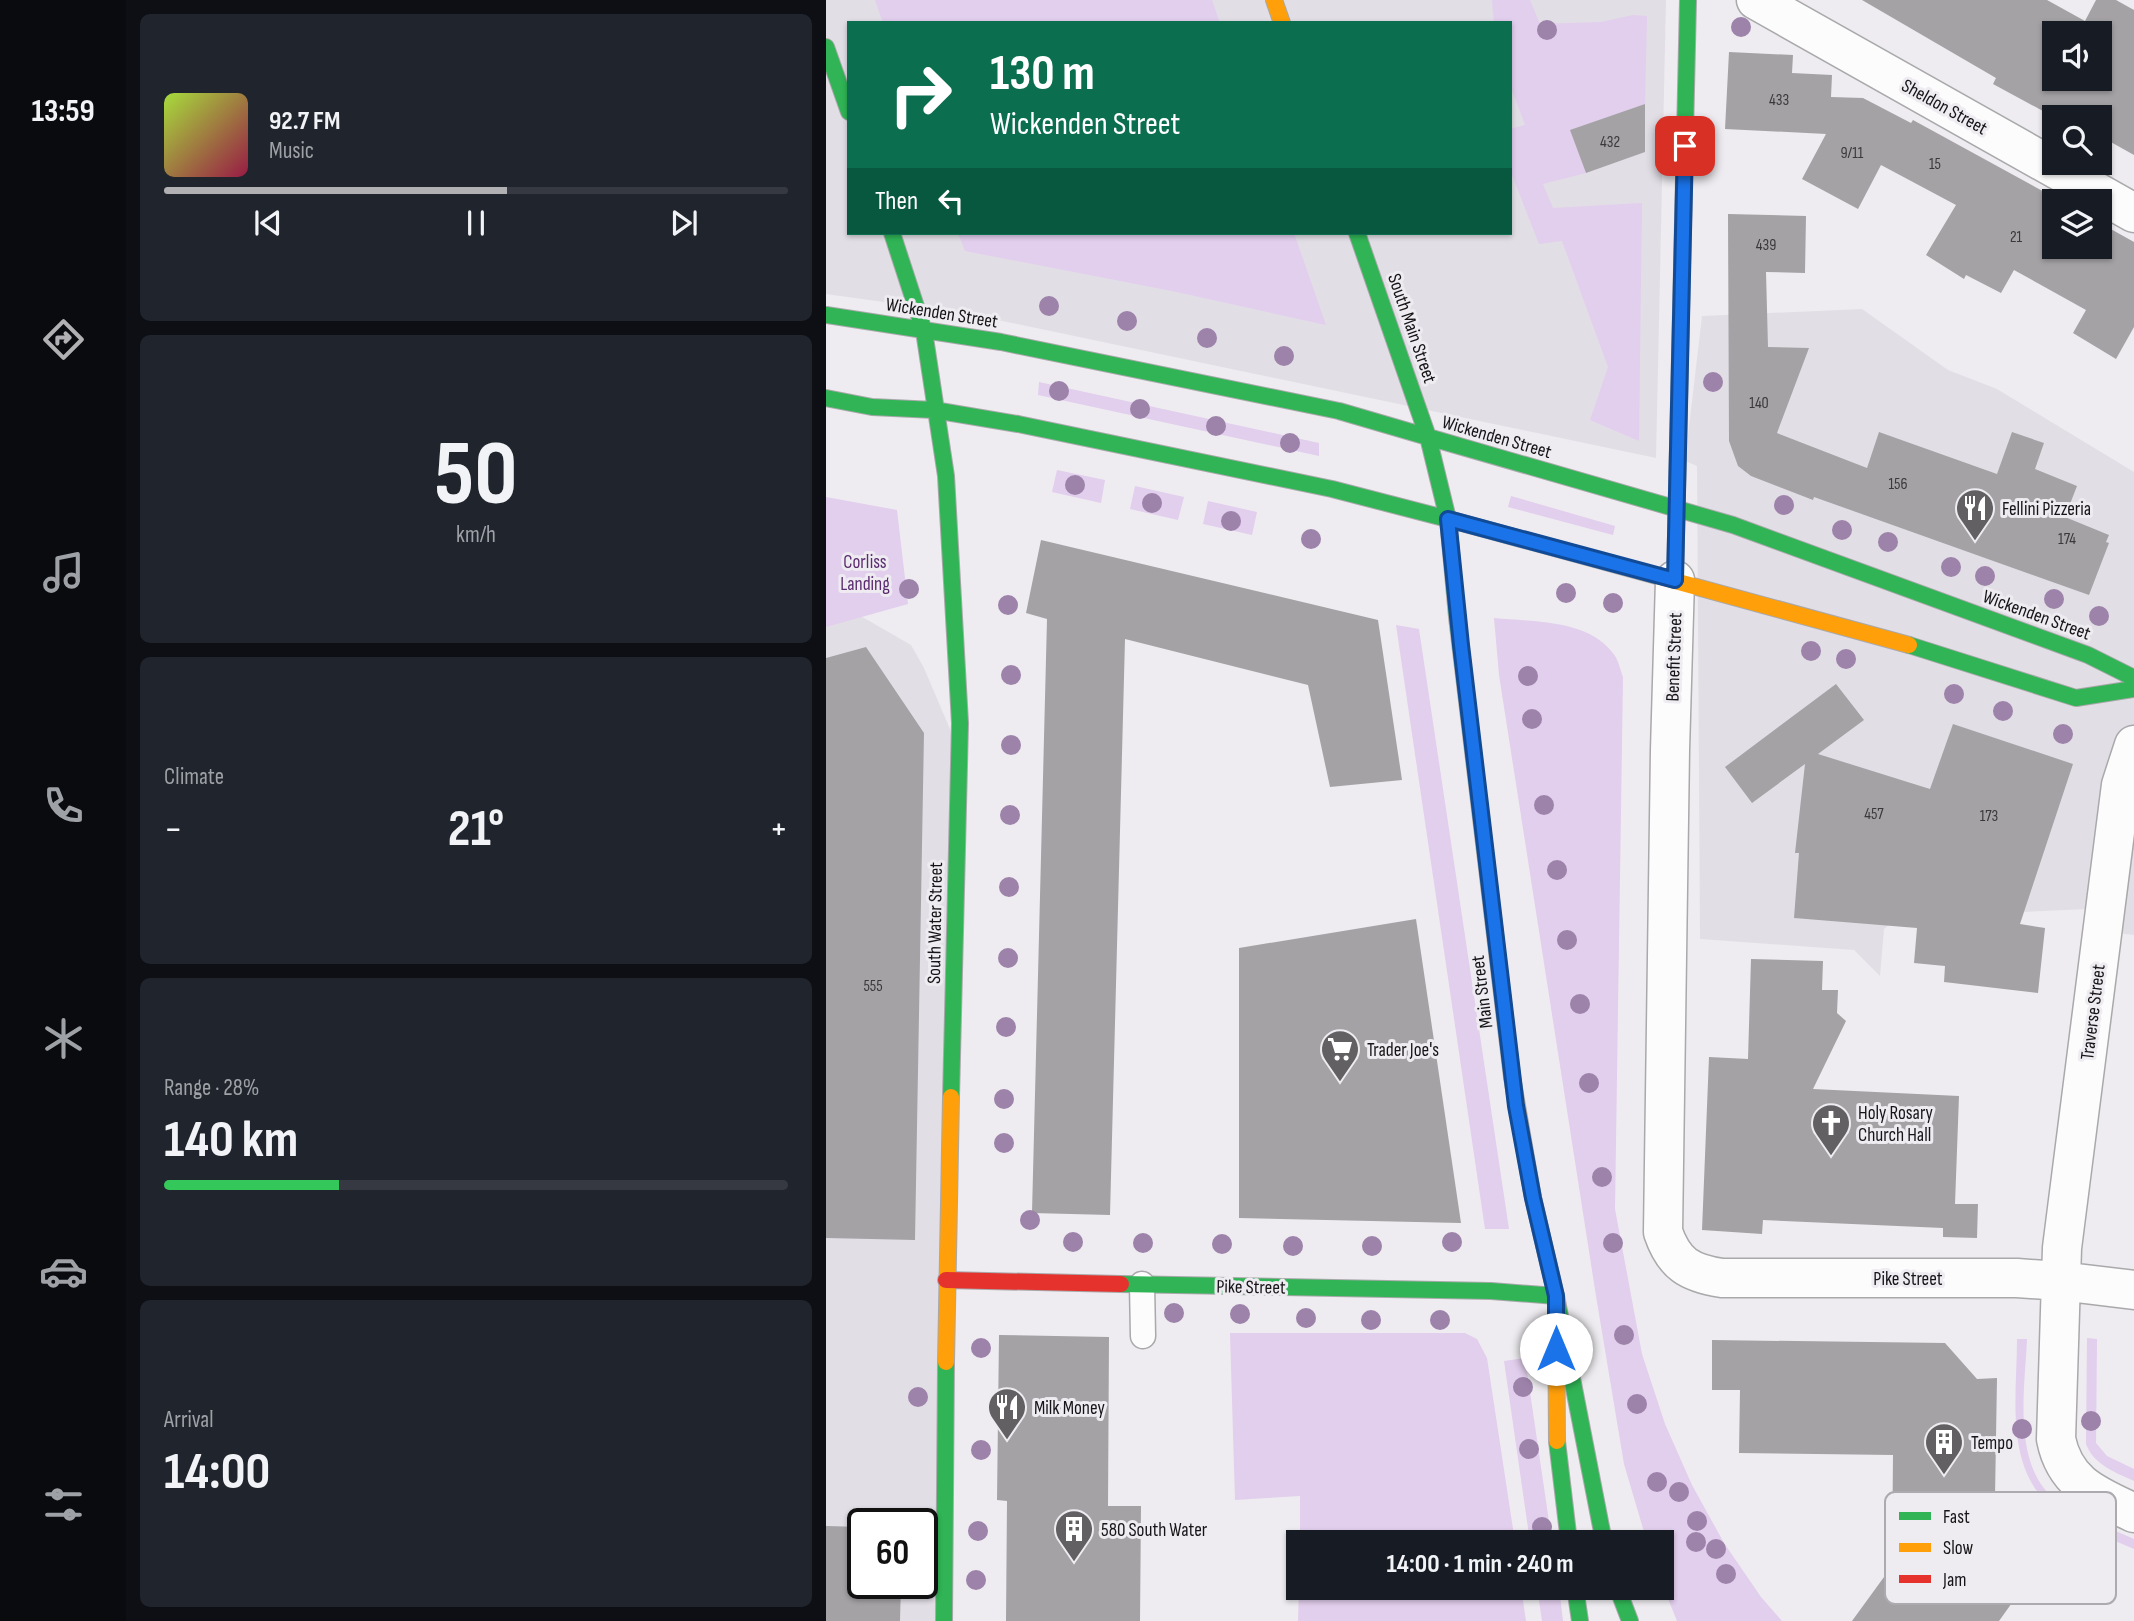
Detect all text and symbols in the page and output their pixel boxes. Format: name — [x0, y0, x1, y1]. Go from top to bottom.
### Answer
map controls — [2042, 21, 2112, 259]
button: sound — [2042, 21, 2112, 91]
text: 130 m — [990, 45, 1095, 104]
icon: right — [875, 49, 966, 140]
street label: Sheldon Street — [1897, 74, 1991, 140]
house number: 433 — [1769, 91, 1789, 110]
text: 13:59 — [31, 92, 95, 131]
text: Wickenden Street — [990, 105, 1180, 144]
button: search — [2042, 105, 2112, 175]
text: 92.7 FM — [269, 106, 340, 137]
pin — [1655, 116, 1715, 176]
icon: arrive — [1666, 127, 1704, 165]
house number: 432 — [1600, 133, 1620, 152]
text: Music — [269, 137, 314, 165]
house number: 9/11 — [1841, 144, 1864, 163]
house number: 15 — [1929, 155, 1941, 174]
icon: left — [932, 182, 970, 220]
text: Then — [875, 186, 918, 217]
button: layers — [2042, 189, 2112, 259]
icon: previous — [249, 204, 287, 242]
icon: pause — [457, 204, 495, 242]
icon: next — [665, 204, 703, 242]
house number: 21 — [2010, 228, 2023, 247]
house number: 439 — [1756, 236, 1776, 255]
street label: South Main Street — [1382, 271, 1441, 386]
street label: Wickenden Street — [884, 293, 1000, 334]
icon: directions — [39, 315, 88, 364]
house number: 140 — [1749, 394, 1769, 413]
street label: Wickenden Street — [1439, 411, 1554, 464]
text: 50 — [434, 421, 518, 530]
house number: 156 — [1888, 475, 1908, 494]
restaurant icon: Fellini Pizzeria — [1954, 487, 1996, 542]
place label: Fellini Pizzeria — [2002, 498, 2091, 521]
text: km/h — [456, 521, 496, 549]
house number: 174 — [2058, 530, 2076, 549]
icon: music — [39, 548, 88, 597]
park label: Corliss Landing — [840, 551, 890, 596]
street label: Wickenden Street — [1979, 585, 2094, 646]
street label: Benefit Street — [1661, 612, 1688, 702]
text: Climate — [164, 763, 224, 791]
icon: phone — [39, 781, 88, 830]
text: 21° — [448, 798, 504, 861]
house number: 457 — [1864, 805, 1884, 824]
text: − — [164, 807, 183, 852]
text: + — [769, 807, 788, 852]
house number: 173 — [1980, 807, 1998, 826]
street label: South Water Street — [923, 862, 948, 984]
street label: Main Street — [1467, 954, 1498, 1030]
street label: Traverse Street — [2076, 963, 2111, 1061]
house number: 555 — [863, 977, 883, 996]
icon: climate — [39, 1014, 88, 1063]
supermarket icon: Trader Joe's — [1319, 1028, 1361, 1083]
place label: Trader Joe's — [1367, 1039, 1439, 1062]
text: Range · 28% — [164, 1074, 259, 1102]
church icon: Holy Rosary Church Hall — [1810, 1102, 1852, 1157]
place label: Holy Rosary Church Hall — [1858, 1102, 1934, 1147]
text: 140 km — [164, 1109, 298, 1172]
icon: car — [39, 1247, 88, 1296]
street label: Pike Street — [1873, 1268, 1943, 1291]
street label: Pike Street — [1216, 1275, 1286, 1300]
position arrow — [1519, 1312, 1593, 1386]
restaurant icon: Milk Money — [986, 1386, 1028, 1441]
place label: Milk Money — [1034, 1397, 1105, 1420]
text: Arrival — [164, 1406, 213, 1434]
building icon: Tempo — [1923, 1421, 1965, 1476]
place label: Tempo — [1971, 1432, 2013, 1455]
text: 14:00 — [164, 1441, 270, 1504]
icon: filters — [39, 1480, 88, 1529]
legend — [1885, 1492, 2116, 1604]
text: Fast — [1943, 1506, 1970, 1529]
speed limit sign: 60 — [847, 1508, 938, 1599]
building icon: 580 South Water — [1053, 1508, 1095, 1563]
place label: 580 South Water — [1101, 1519, 1208, 1542]
text: Slow — [1943, 1537, 1973, 1560]
text: 14:00 · 1 min · 240 m — [1386, 1549, 1574, 1580]
text: Jam — [1942, 1569, 1966, 1592]

